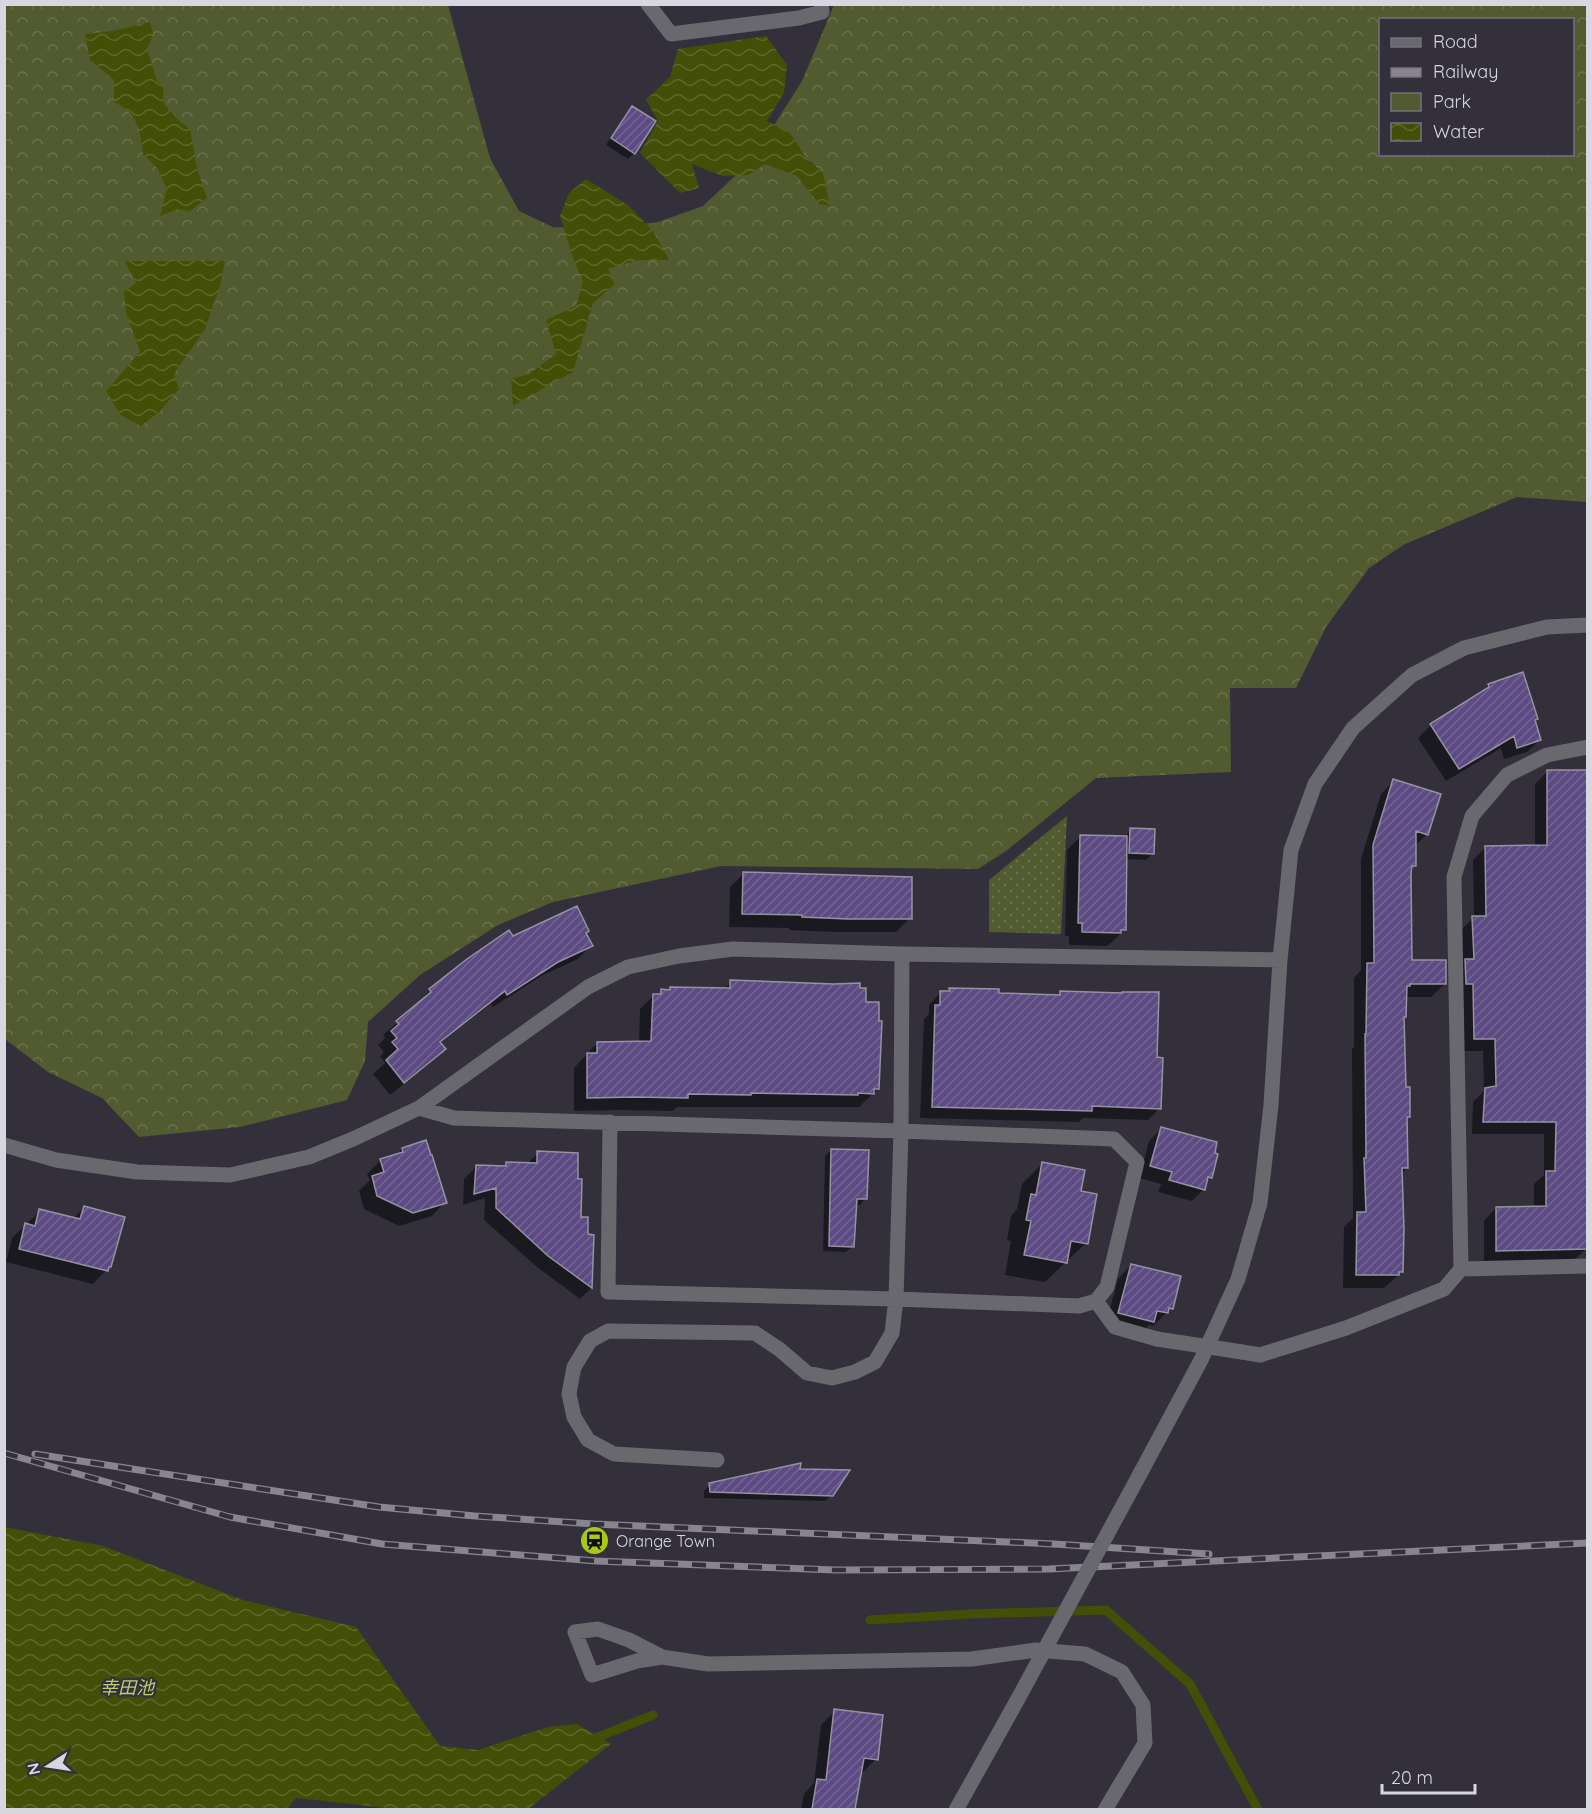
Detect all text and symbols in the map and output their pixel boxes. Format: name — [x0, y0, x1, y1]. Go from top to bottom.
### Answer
legend — [1379, 18, 1574, 156]
text: Road — [1433, 30, 1478, 53]
text: Railway — [1433, 60, 1499, 83]
text: Park — [1433, 90, 1471, 113]
text: Water — [1433, 120, 1484, 143]
station icon: Orange Town — [579, 1525, 611, 1557]
place label: Orange Town — [616, 1531, 715, 1551]
water label: 幸田池 — [100, 1676, 156, 1699]
north arrow — [18, 1736, 78, 1796]
scale bar — [1382, 1757, 1475, 1795]
text: N — [22, 1761, 44, 1777]
text: 20 m — [1391, 1766, 1433, 1789]

